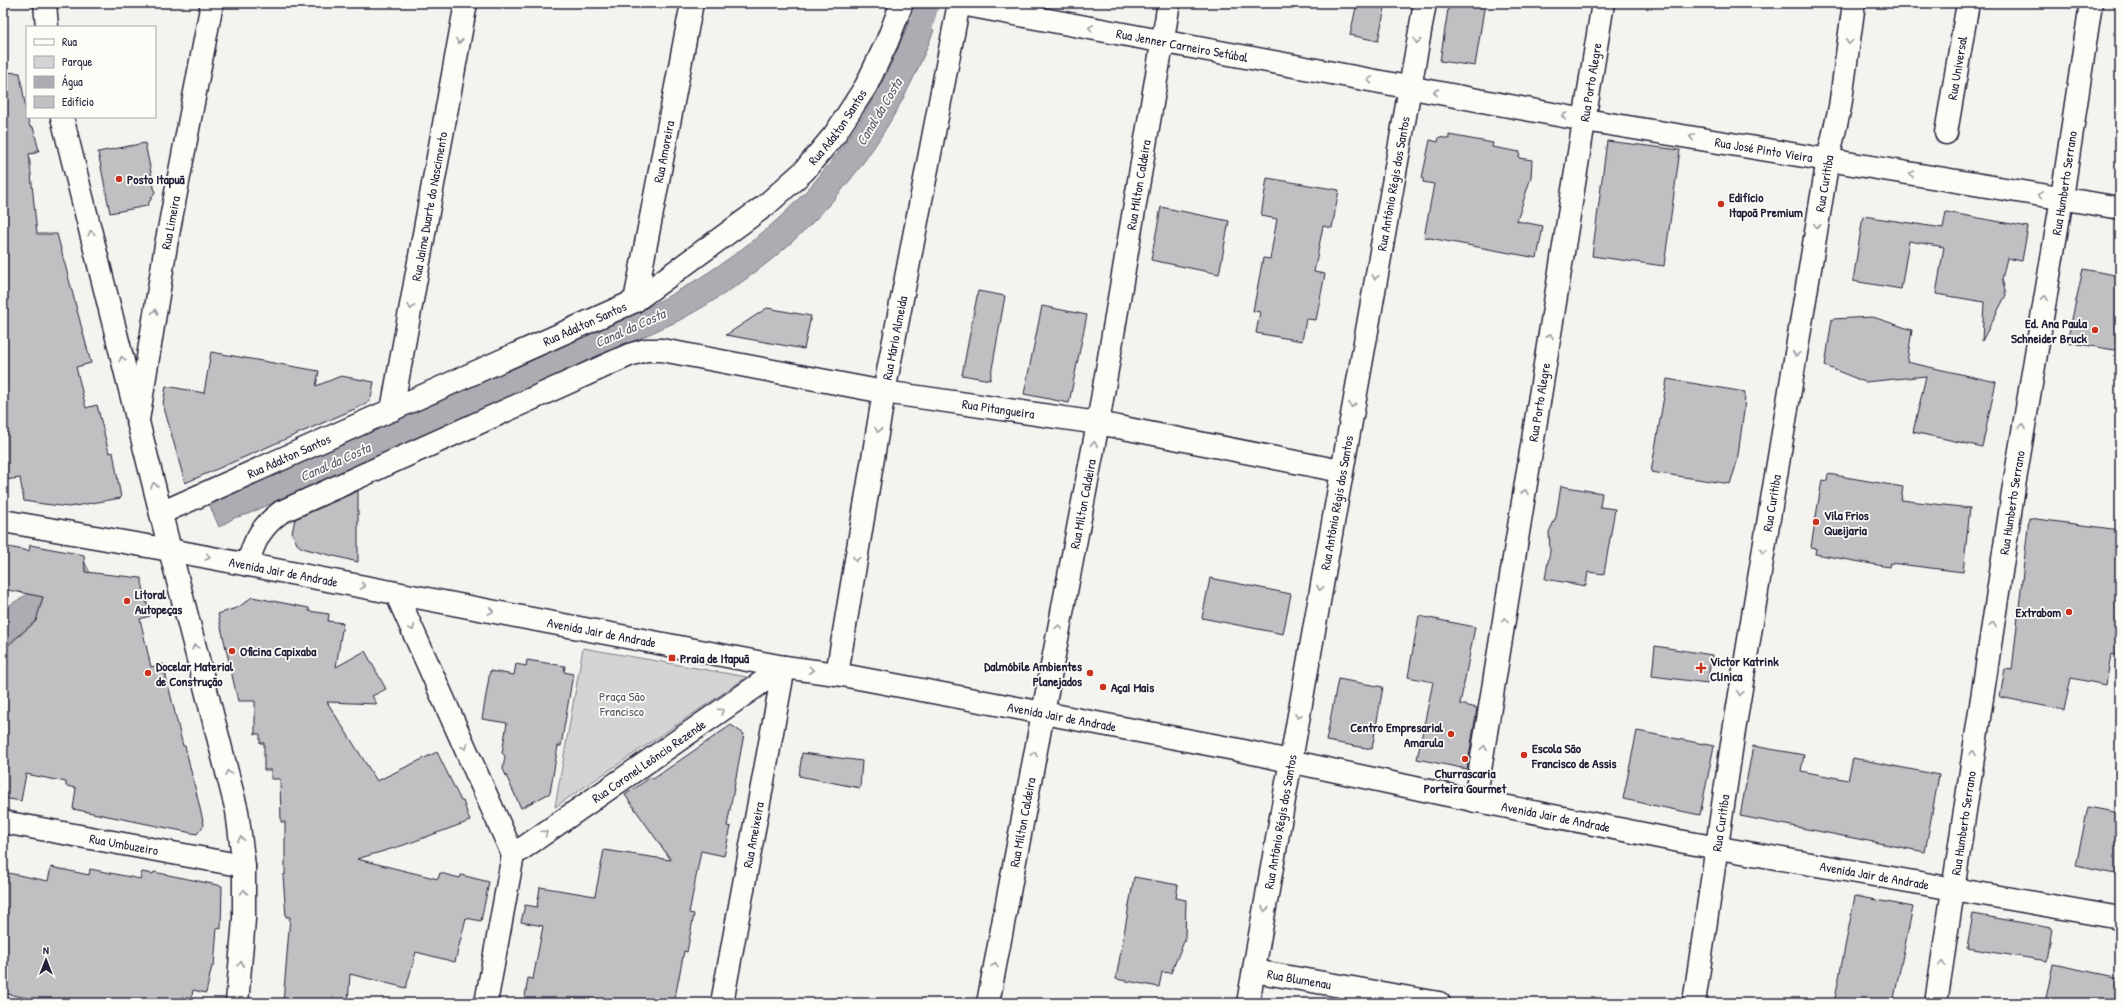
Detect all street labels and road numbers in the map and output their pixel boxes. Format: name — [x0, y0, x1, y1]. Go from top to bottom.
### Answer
street label: Rua Jenner Carneiro Setúbal — [1115, 24, 1250, 66]
street label: Rua Universal — [1943, 34, 1971, 101]
street label: Rua Porto Alegre — [1575, 42, 1605, 123]
street label: Rua Adalton Santos — [804, 86, 871, 169]
street label: Rua Antônio Régis dos Santos — [1372, 115, 1414, 252]
street label: Rua Amoreira — [649, 119, 678, 184]
street label: Rua Jaime Duarte do Nascimento — [407, 130, 451, 282]
street label: Rua Humberto Serrano — [2047, 130, 2081, 236]
street label: Rua José Pinto Vieira — [1714, 133, 1814, 166]
street label: Rua Milton Caldeira — [1122, 138, 1155, 231]
street label: Rua Curitiba — [1810, 153, 1838, 213]
street label: Rua Limeira — [156, 194, 184, 251]
street label: Rua Mário Almeida — [878, 294, 911, 381]
street label: Rua Adalton Santos — [540, 297, 629, 350]
street label: Rua Porto Alegre — [1524, 361, 1554, 443]
street label: Rua Pitangueira — [961, 394, 1036, 423]
street label: Rua Adalton Santos — [244, 429, 333, 482]
street label: Rua Antônio Régis dos Santos — [1316, 434, 1357, 571]
street label: Rua Humberto Serrano — [1995, 449, 2029, 556]
street label: Rua Milton Caldeira — [1065, 458, 1100, 550]
street label: Rua Curitiba — [1758, 473, 1785, 533]
street label: Avenida Jair de Andrade — [227, 552, 339, 591]
street label: Avenida Jair de Andrade — [546, 613, 658, 651]
street label: Avenida Jair de Andrade — [1006, 697, 1118, 736]
street label: Rua Coronel Leôncio Rezende — [588, 715, 709, 807]
street label: Rua Antônio Régis dos Santos — [1259, 753, 1301, 890]
street label: Rua Humberto Serrano — [1946, 770, 1980, 876]
street label: Rua Milton Caldeira — [1005, 776, 1040, 869]
street label: Rua Curitiba — [1707, 793, 1733, 853]
street label: Avenida Jair de Andrade — [1500, 797, 1612, 836]
street label: Rua Ameixeira — [738, 800, 768, 869]
street label: Rua Umbuzeiro — [88, 829, 160, 859]
street label: Avenida Jair de Andrade — [1819, 857, 1931, 894]
street label: Rua Blumenau — [1266, 964, 1333, 993]

